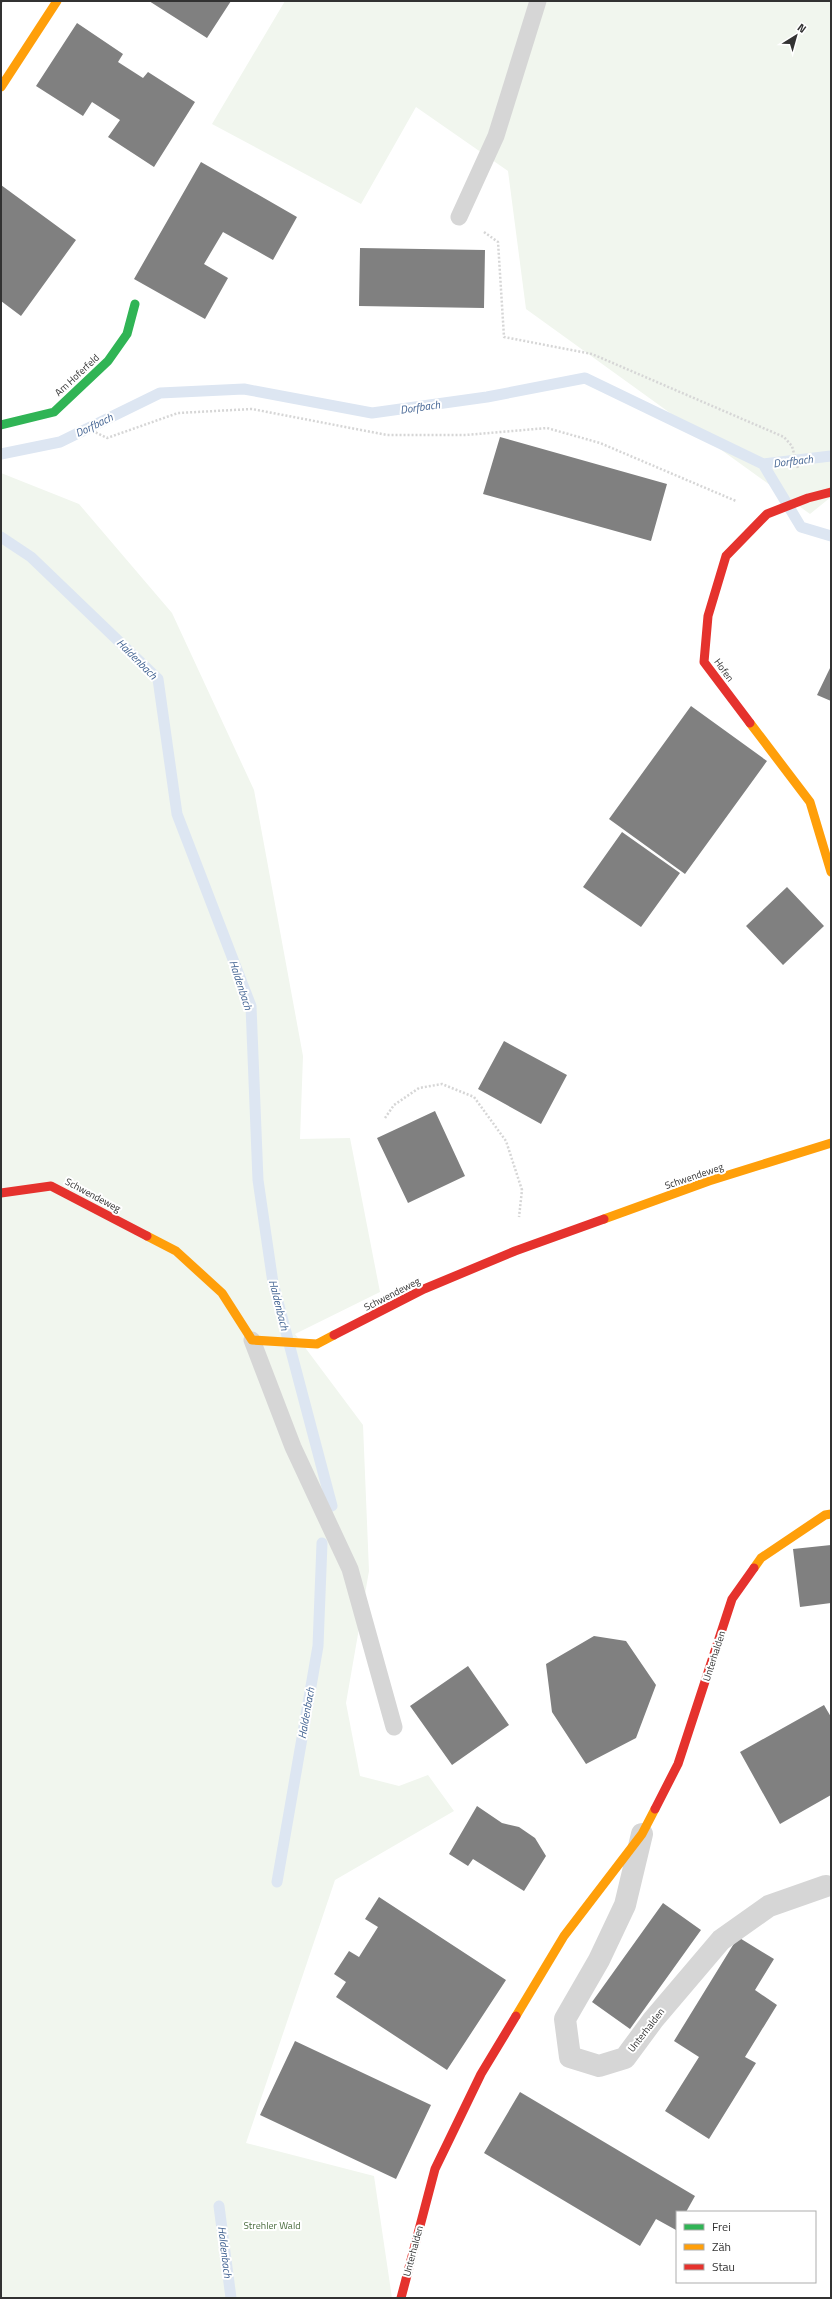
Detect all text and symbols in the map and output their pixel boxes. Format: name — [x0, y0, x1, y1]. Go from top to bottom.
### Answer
north arrow — [776, 16, 816, 56]
text: N — [794, 19, 810, 37]
street label: Am Hoferfeld — [51, 350, 103, 400]
water label: Dorfbach — [399, 396, 441, 418]
water label: Dorfbach — [73, 409, 116, 441]
water label: Dorfbach — [772, 451, 814, 471]
water label: Haldenbach — [113, 635, 161, 683]
street label: Hofen — [710, 655, 738, 685]
water label: Haldenbach — [225, 958, 257, 1013]
street label: Schwendeweg — [663, 1159, 725, 1193]
street label: Schwendeweg — [62, 1174, 124, 1216]
street label: Schwendeweg — [361, 1273, 423, 1315]
water label: Haldenbach — [265, 1278, 293, 1332]
street label: Unterhalden — [699, 1629, 729, 1683]
water label: Haldenbach — [294, 1686, 318, 1740]
street label: Unterhalden — [624, 2005, 668, 2055]
legend — [676, 2211, 816, 2283]
text: Frei — [712, 2217, 731, 2236]
park label: Strehler Wald — [244, 2218, 300, 2233]
street label: Unterhalden — [399, 2224, 427, 2278]
water label: Haldenbach — [214, 2225, 236, 2279]
text: Zäh — [712, 2237, 731, 2256]
text: Stau — [712, 2257, 735, 2276]

